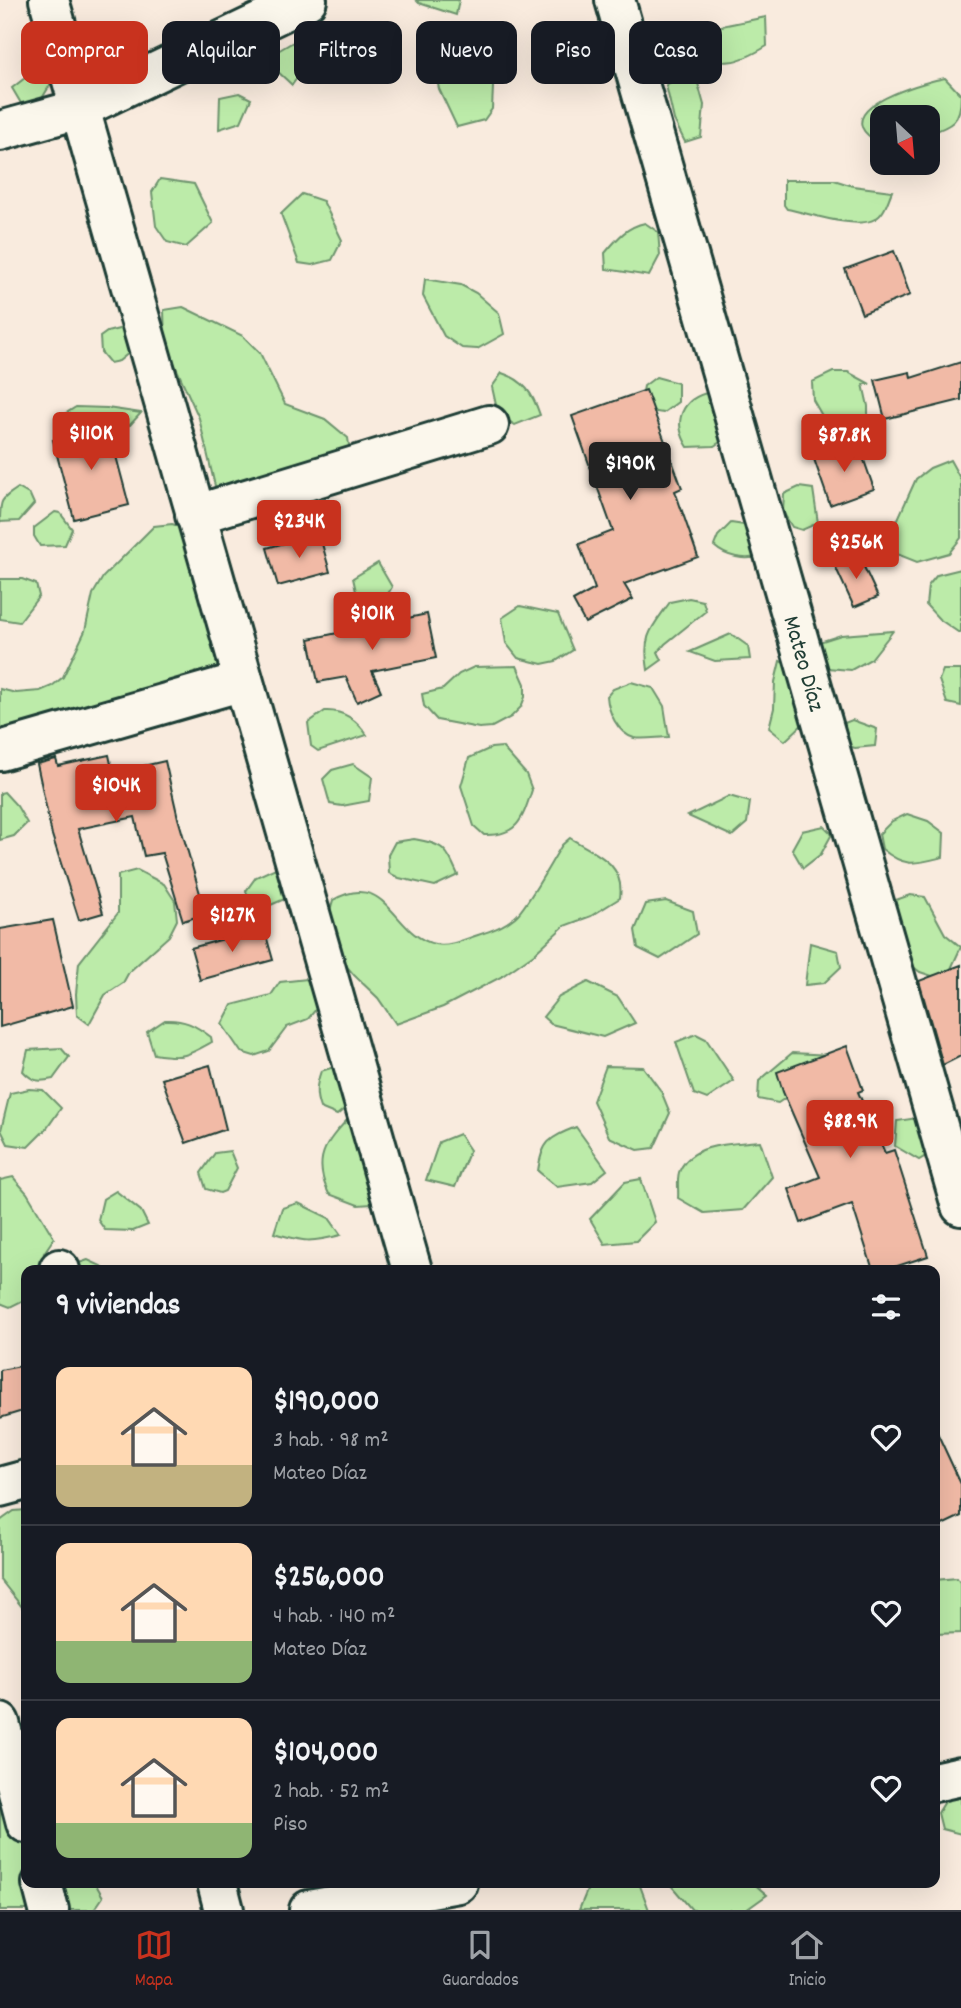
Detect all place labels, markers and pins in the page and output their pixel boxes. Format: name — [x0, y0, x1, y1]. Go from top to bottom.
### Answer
pin: $110K — [42, 412, 140, 472]
pin: $87.8K — [787, 414, 901, 474]
pin: $190K — [581, 442, 679, 502]
pin: $234K — [250, 500, 348, 560]
pin: $256K — [807, 522, 905, 581]
pin: $101K — [323, 592, 421, 652]
pin: $104K — [67, 764, 165, 824]
pin: $127K — [183, 894, 281, 954]
pin: $88.9K — [793, 1100, 907, 1160]

